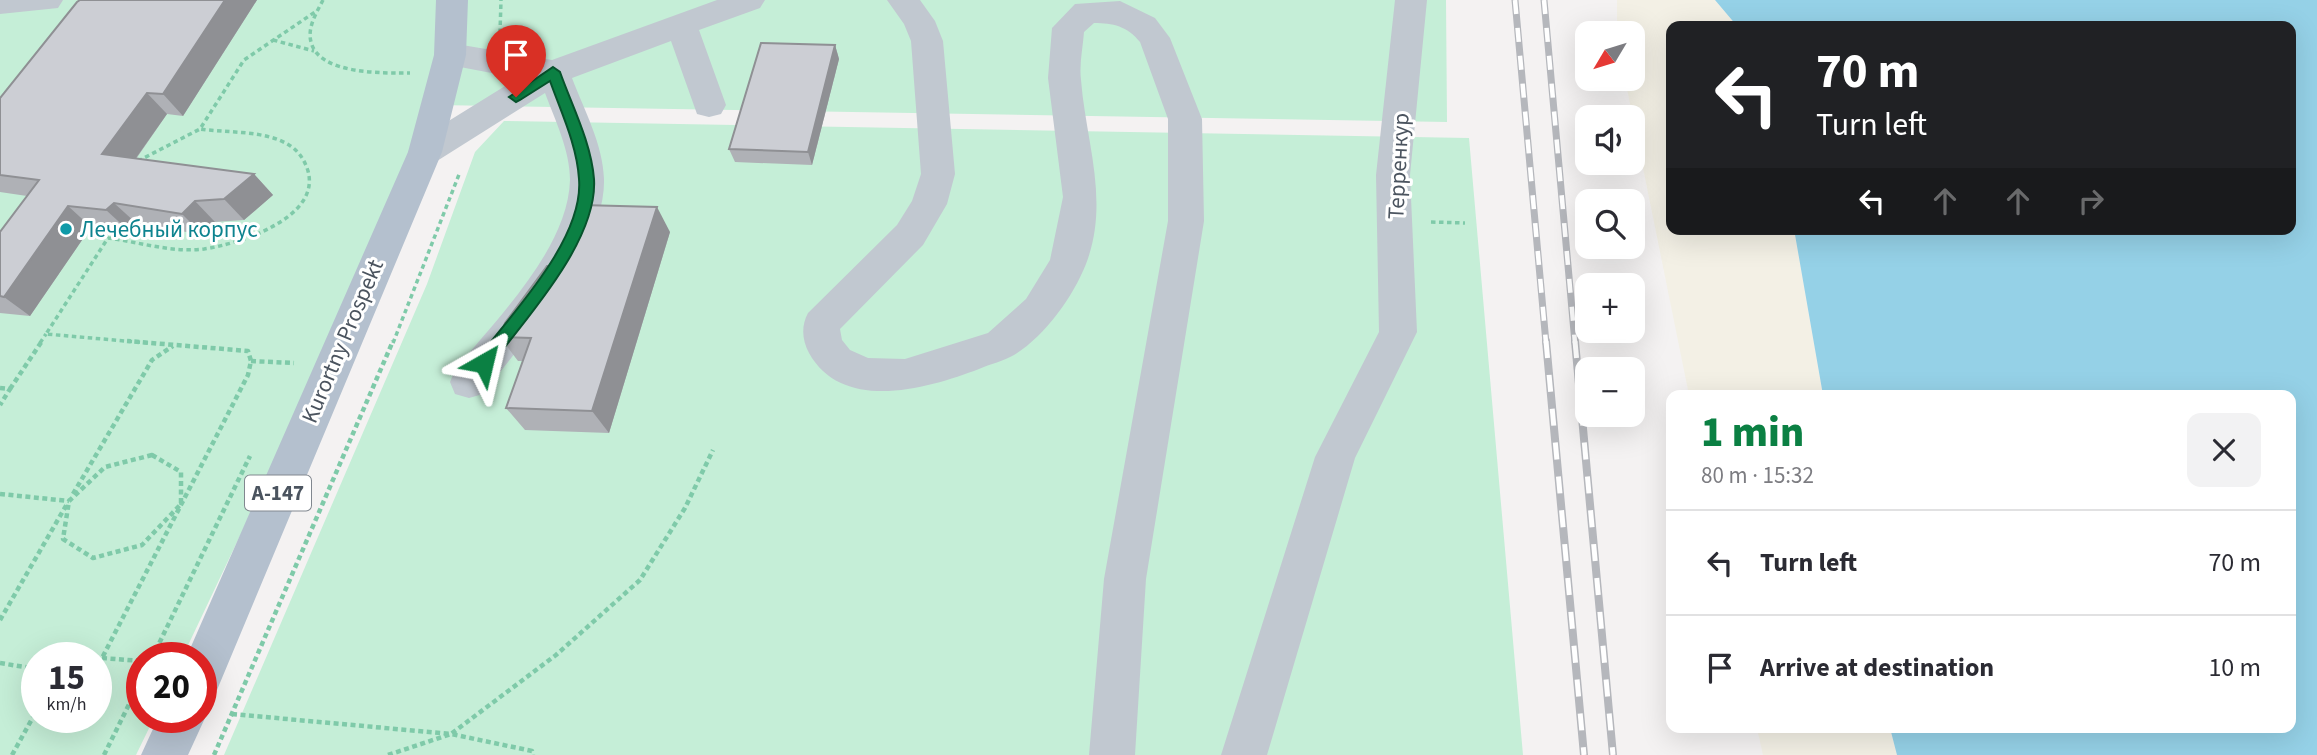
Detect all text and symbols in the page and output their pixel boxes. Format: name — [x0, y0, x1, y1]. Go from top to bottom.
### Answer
north arrow — [1575, 21, 1645, 91]
map controls — [1575, 21, 1645, 427]
pin — [486, 25, 546, 97]
icon: arrive — [497, 36, 535, 74]
text: 70 m — [1816, 37, 1920, 107]
icon: left — [1701, 49, 1792, 140]
text: Turn left — [1816, 102, 1927, 148]
button: sound — [1575, 105, 1645, 175]
street label: Терренкур — [1379, 112, 1418, 220]
icon: left — [1853, 182, 1891, 220]
icon: ahead — [1926, 182, 1964, 220]
icon: ahead — [1999, 182, 2037, 220]
icon: right — [2072, 182, 2110, 220]
button: search — [1575, 189, 1645, 259]
place label: Лечебный корпус — [80, 213, 258, 246]
marker: Лечебный корпус — [58, 221, 74, 237]
street label: Kurortny Prospekt — [293, 254, 392, 428]
button: + — [1575, 273, 1645, 343]
position arrow — [447, 326, 521, 400]
button: − — [1575, 357, 1645, 427]
text: 1 min — [1701, 403, 1804, 463]
button: close — [2187, 413, 2261, 487]
text: 80 m · 15:32 — [1701, 459, 1814, 492]
road number: А-147 — [245, 476, 311, 510]
icon: left — [1701, 544, 1739, 582]
text: Turn left — [1760, 544, 1857, 581]
text: 70 m — [2208, 544, 2261, 581]
speed limit sign: 20 — [126, 642, 217, 733]
icon: arrive — [1701, 649, 1739, 687]
text: Arrive at destination — [1760, 649, 1994, 686]
text: 10 m — [2208, 649, 2261, 686]
text: 15 — [48, 653, 85, 703]
text: km/h — [47, 692, 86, 717]

